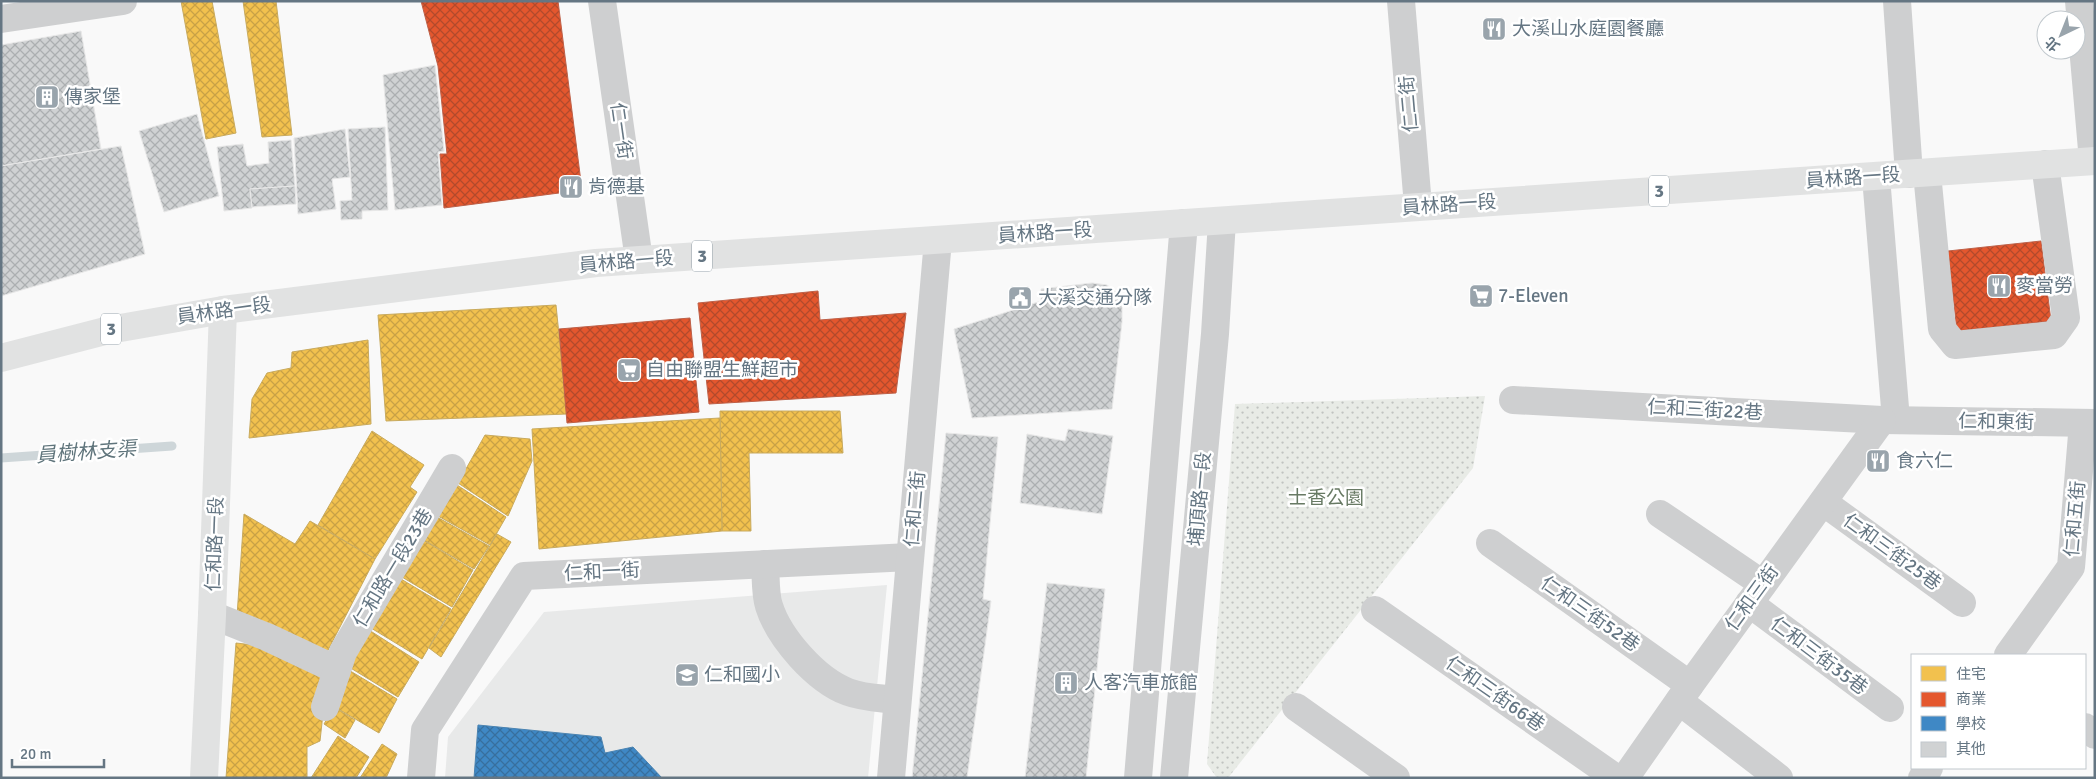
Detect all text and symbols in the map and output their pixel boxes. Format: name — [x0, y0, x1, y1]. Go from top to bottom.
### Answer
north arrow — [2036, 10, 2086, 60]
restaurant icon: 大溪山水庭園餐廳 — [1481, 16, 1507, 42]
place label: 大溪山水庭園餐廳 — [1512, 17, 1664, 41]
text: 北 — [2042, 33, 2063, 55]
street label: 仁二街 — [1395, 75, 1423, 133]
building icon: 傳家堡 — [34, 84, 60, 110]
place label: 傳家堡 — [64, 85, 121, 109]
street label: 仁一街 — [605, 101, 637, 161]
street label: 員林路一段 — [1805, 163, 1901, 193]
restaurant icon: 肯德基 — [558, 174, 584, 200]
place label: 肯德基 — [588, 175, 645, 199]
road number: 3 — [1649, 176, 1669, 207]
street label: 員林路一段 — [1401, 190, 1497, 220]
street label: 員林路一段 — [997, 218, 1093, 248]
road number: 3 — [692, 240, 712, 272]
street label: 員林路一段 — [578, 246, 674, 278]
restaurant icon: 麥當勞 — [1986, 273, 2012, 299]
place label: 麥當勞 — [2016, 274, 2073, 298]
supermarket icon: 7-Eleven — [1468, 283, 1494, 309]
place label: 7-Eleven — [1498, 284, 1569, 308]
public building icon: 大溪交通分隊 — [1007, 285, 1033, 311]
place label: 大溪交通分隊 — [1038, 286, 1152, 310]
street label: 員林路一段 — [175, 293, 273, 329]
road number: 3 — [101, 314, 121, 344]
supermarket icon: 自由聯盟生鮮超市 — [616, 357, 642, 383]
place label: 自由聯盟生鮮超市 — [646, 358, 798, 382]
street label: 仁和三街22巷 — [1647, 395, 1763, 425]
street label: 仁和東街 — [1958, 409, 2034, 435]
water label: 員樹林支渠 — [35, 436, 140, 468]
restaurant icon: 食六仁 — [1865, 448, 1891, 474]
place label: 食六仁 — [1896, 449, 1953, 473]
street label: 埔頂路一段 — [1184, 451, 1216, 547]
street label: 仁和二街 — [900, 470, 930, 548]
street label: 仁和五街 — [2060, 480, 2090, 558]
park label: 士香公園 — [1288, 486, 1364, 510]
street label: 仁和路一段 — [201, 496, 229, 592]
street label: 仁和路一段23巷 — [348, 504, 438, 632]
street label: 仁和三街25巷 — [1838, 508, 1946, 596]
street label: 仁和一街 — [563, 558, 641, 586]
street label: 仁和三街 — [1720, 560, 1784, 636]
street label: 仁和三街52巷 — [1536, 571, 1644, 657]
street label: 仁和三街35巷 — [1766, 612, 1872, 700]
street label: 仁和三街66巷 — [1441, 651, 1549, 737]
legend — [1911, 654, 2086, 769]
school or university icon: 仁和國小 — [674, 662, 700, 688]
place label: 仁和國小 — [704, 663, 780, 687]
text: 住宅 — [1956, 665, 1986, 683]
building icon: 人客汽車旅館 — [1053, 670, 1079, 696]
place label: 人客汽車旅館 — [1084, 671, 1198, 695]
text: 商業 — [1956, 690, 1986, 708]
text: 學校 — [1956, 715, 1986, 733]
scale bar — [12, 736, 105, 768]
text: 其他 — [1956, 740, 1986, 758]
text: 20 m — [20, 745, 51, 763]

